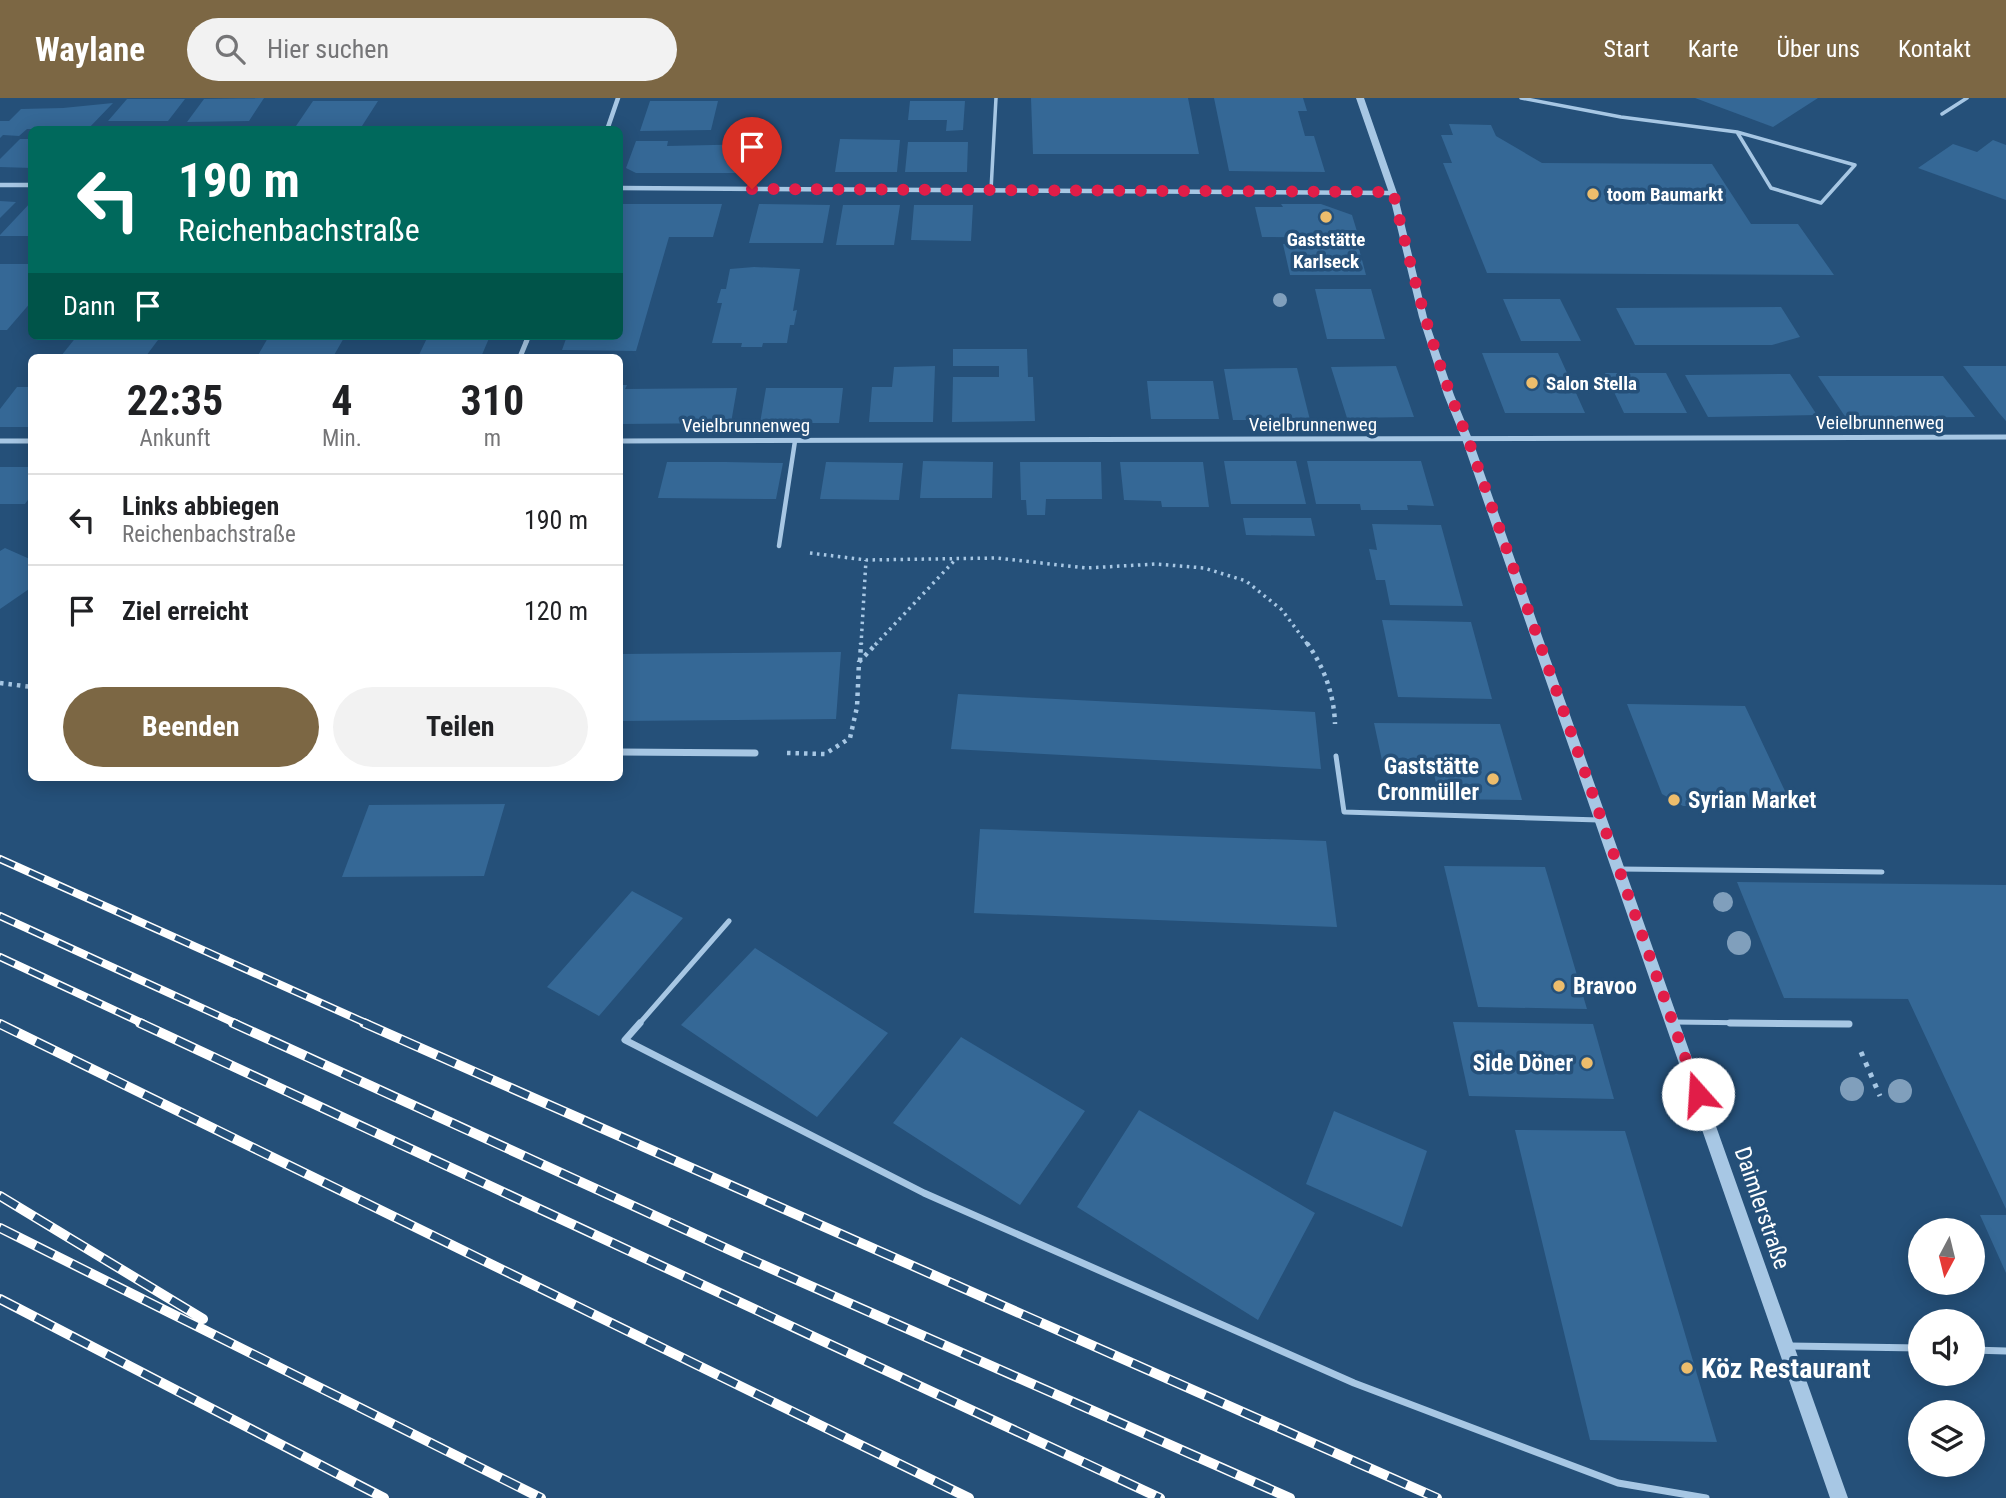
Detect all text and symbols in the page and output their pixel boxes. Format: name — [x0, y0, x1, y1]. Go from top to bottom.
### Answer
search box — [187, 18, 677, 81]
text: Waylane — [35, 30, 145, 69]
icon: search — [211, 30, 249, 68]
text: Hier suchen — [267, 34, 389, 64]
text: Start — [1604, 35, 1650, 63]
text: Karte — [1688, 35, 1738, 63]
text: Über uns — [1776, 35, 1860, 63]
text: Kontakt — [1898, 35, 1971, 63]
pin — [722, 117, 782, 189]
icon: arrive — [733, 128, 771, 166]
text: 190 m — [178, 152, 300, 209]
icon: left — [63, 154, 154, 245]
place label: toom Baumarkt — [1607, 183, 1723, 206]
marker: toom Baumarkt — [1585, 186, 1601, 202]
marker: Gaststätte Karlseck — [1318, 209, 1334, 225]
text: Reichenbachstraße — [178, 211, 420, 249]
place label: Gaststätte Karlseck — [1287, 228, 1365, 273]
icon: arrive — [129, 287, 167, 325]
text: Dann — [63, 291, 115, 321]
place label: Salon Stella — [1546, 372, 1637, 395]
marker: Salon Stella — [1524, 375, 1540, 391]
text: 22:35 — [127, 376, 223, 425]
text: 4 — [331, 376, 352, 425]
text: 310 — [461, 376, 524, 425]
street label: Veielbrunnenweg — [1816, 411, 1944, 434]
street label: Veielbrunnenweg — [1249, 413, 1377, 436]
street label: Veielbrunnenweg — [682, 414, 810, 437]
text: Ankunft — [139, 425, 211, 452]
text: Min. — [322, 425, 362, 452]
text: m — [484, 425, 501, 452]
text: Links abbiegen — [122, 491, 279, 521]
icon: left — [63, 501, 101, 539]
text: 190 m — [524, 505, 588, 535]
text: Reichenbachstraße — [122, 521, 296, 548]
icon: arrive — [63, 592, 101, 630]
text: Ziel erreicht — [122, 596, 248, 626]
text: 120 m — [524, 596, 588, 626]
button: Beenden — [63, 687, 319, 767]
button: Teilen — [333, 687, 588, 767]
place label: Gaststätte Cronmüller — [1377, 753, 1479, 806]
marker: Gaststätte Cronmüller — [1485, 771, 1501, 787]
place label: Syrian Market — [1688, 787, 1816, 814]
marker: Syrian Market — [1666, 792, 1682, 808]
place label: Bravoo — [1573, 973, 1637, 1000]
marker: Bravoo — [1551, 978, 1567, 994]
place label: Side Döner — [1473, 1050, 1573, 1077]
marker: Side Döner — [1579, 1055, 1595, 1071]
position arrow — [1661, 1057, 1735, 1131]
street label: Daimlerstraße — [1728, 1143, 1796, 1273]
north arrow — [1908, 1218, 1984, 1295]
map controls — [1908, 1218, 1985, 1477]
button: sound — [1908, 1309, 1985, 1386]
place label: Köz Restaurant — [1701, 1352, 1871, 1385]
marker: Köz Restaurant — [1679, 1360, 1695, 1376]
button: layers — [1908, 1400, 1985, 1477]

